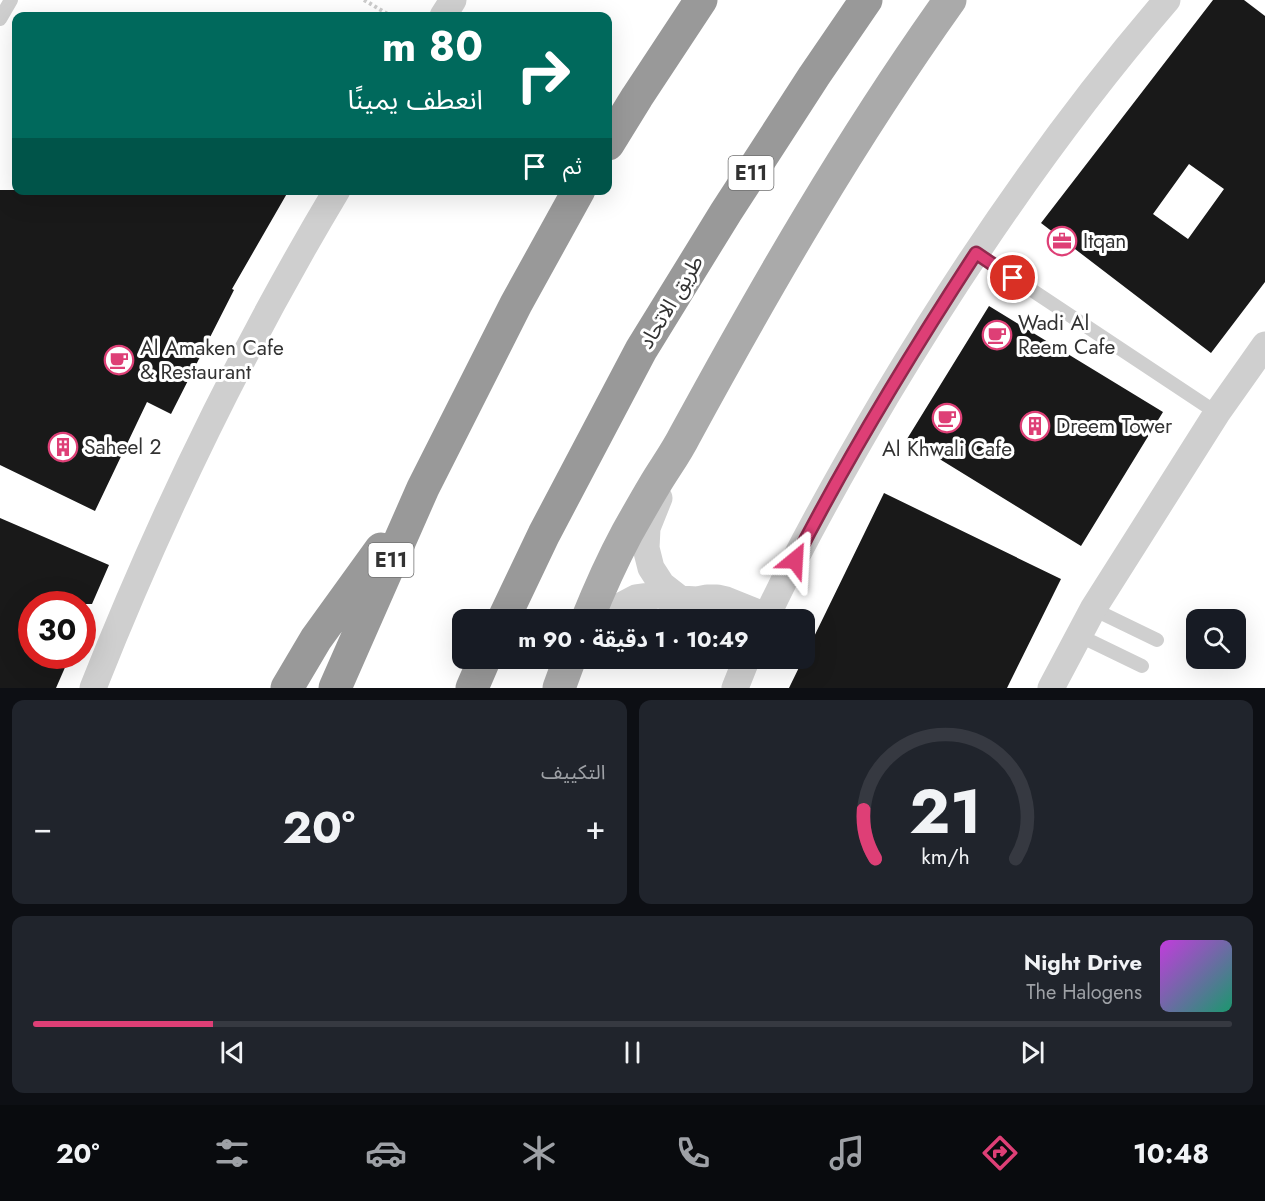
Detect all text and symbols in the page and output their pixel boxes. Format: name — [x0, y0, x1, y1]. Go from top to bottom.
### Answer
text: 80 m — [382, 16, 483, 77]
icon: right — [504, 36, 582, 114]
text: انعطف يمينًا — [347, 80, 483, 119]
icon: arrive — [518, 150, 551, 183]
text: ثم — [563, 150, 582, 182]
road number: E11 — [728, 156, 774, 190]
office icon: Itqan — [1046, 225, 1078, 257]
place label: Itqan — [1083, 226, 1126, 256]
street label: طريق الاتحاد — [631, 250, 711, 354]
pin — [987, 252, 1038, 303]
icon: arrive — [996, 261, 1029, 294]
place label: Wadi Al Reem Cafe — [1018, 308, 1116, 362]
cafe icon: Wadi Al Reem Cafe — [981, 319, 1013, 351]
place label: Al Amaken Cafe & Restaurant — [140, 333, 284, 387]
cafe icon: Al Amaken Cafe & Restaurant — [103, 344, 135, 376]
cafe icon: Al Khwali Cafe — [931, 402, 963, 434]
building icon: Dreem Tower — [1019, 410, 1051, 442]
place label: Dreem Tower — [1056, 411, 1173, 441]
building icon: Saheel 2 — [47, 431, 79, 463]
place label: Saheel 2 — [84, 432, 161, 462]
place label: Al Khwali Cafe — [882, 434, 1012, 464]
position arrow — [763, 528, 827, 592]
road number: E11 — [368, 543, 414, 577]
speed limit sign: 30 — [18, 591, 96, 669]
map controls — [1186, 609, 1246, 669]
button: search — [1186, 609, 1246, 669]
text: 10:49 · 1 دقيقة · 90 m — [518, 623, 749, 655]
text: التكييف — [541, 758, 606, 787]
text: 21 — [909, 766, 982, 856]
text: 20° — [283, 795, 355, 860]
text: − — [33, 804, 52, 851]
text: + — [585, 804, 606, 851]
text: km/h — [922, 841, 970, 872]
text: Night Drive — [1024, 946, 1142, 978]
text: The Halogens — [1026, 978, 1142, 1007]
icon: previous — [216, 1036, 249, 1069]
icon: pause — [616, 1036, 649, 1069]
icon: next — [1016, 1036, 1049, 1069]
icon: filters — [211, 1132, 253, 1174]
icon: car — [365, 1132, 407, 1174]
icon: climate — [518, 1132, 560, 1174]
icon: phone — [672, 1132, 714, 1174]
icon: music — [826, 1132, 868, 1174]
icon: directions — [979, 1132, 1021, 1174]
text: 20° — [56, 1134, 99, 1173]
text: 10:48 — [1133, 1134, 1209, 1173]

